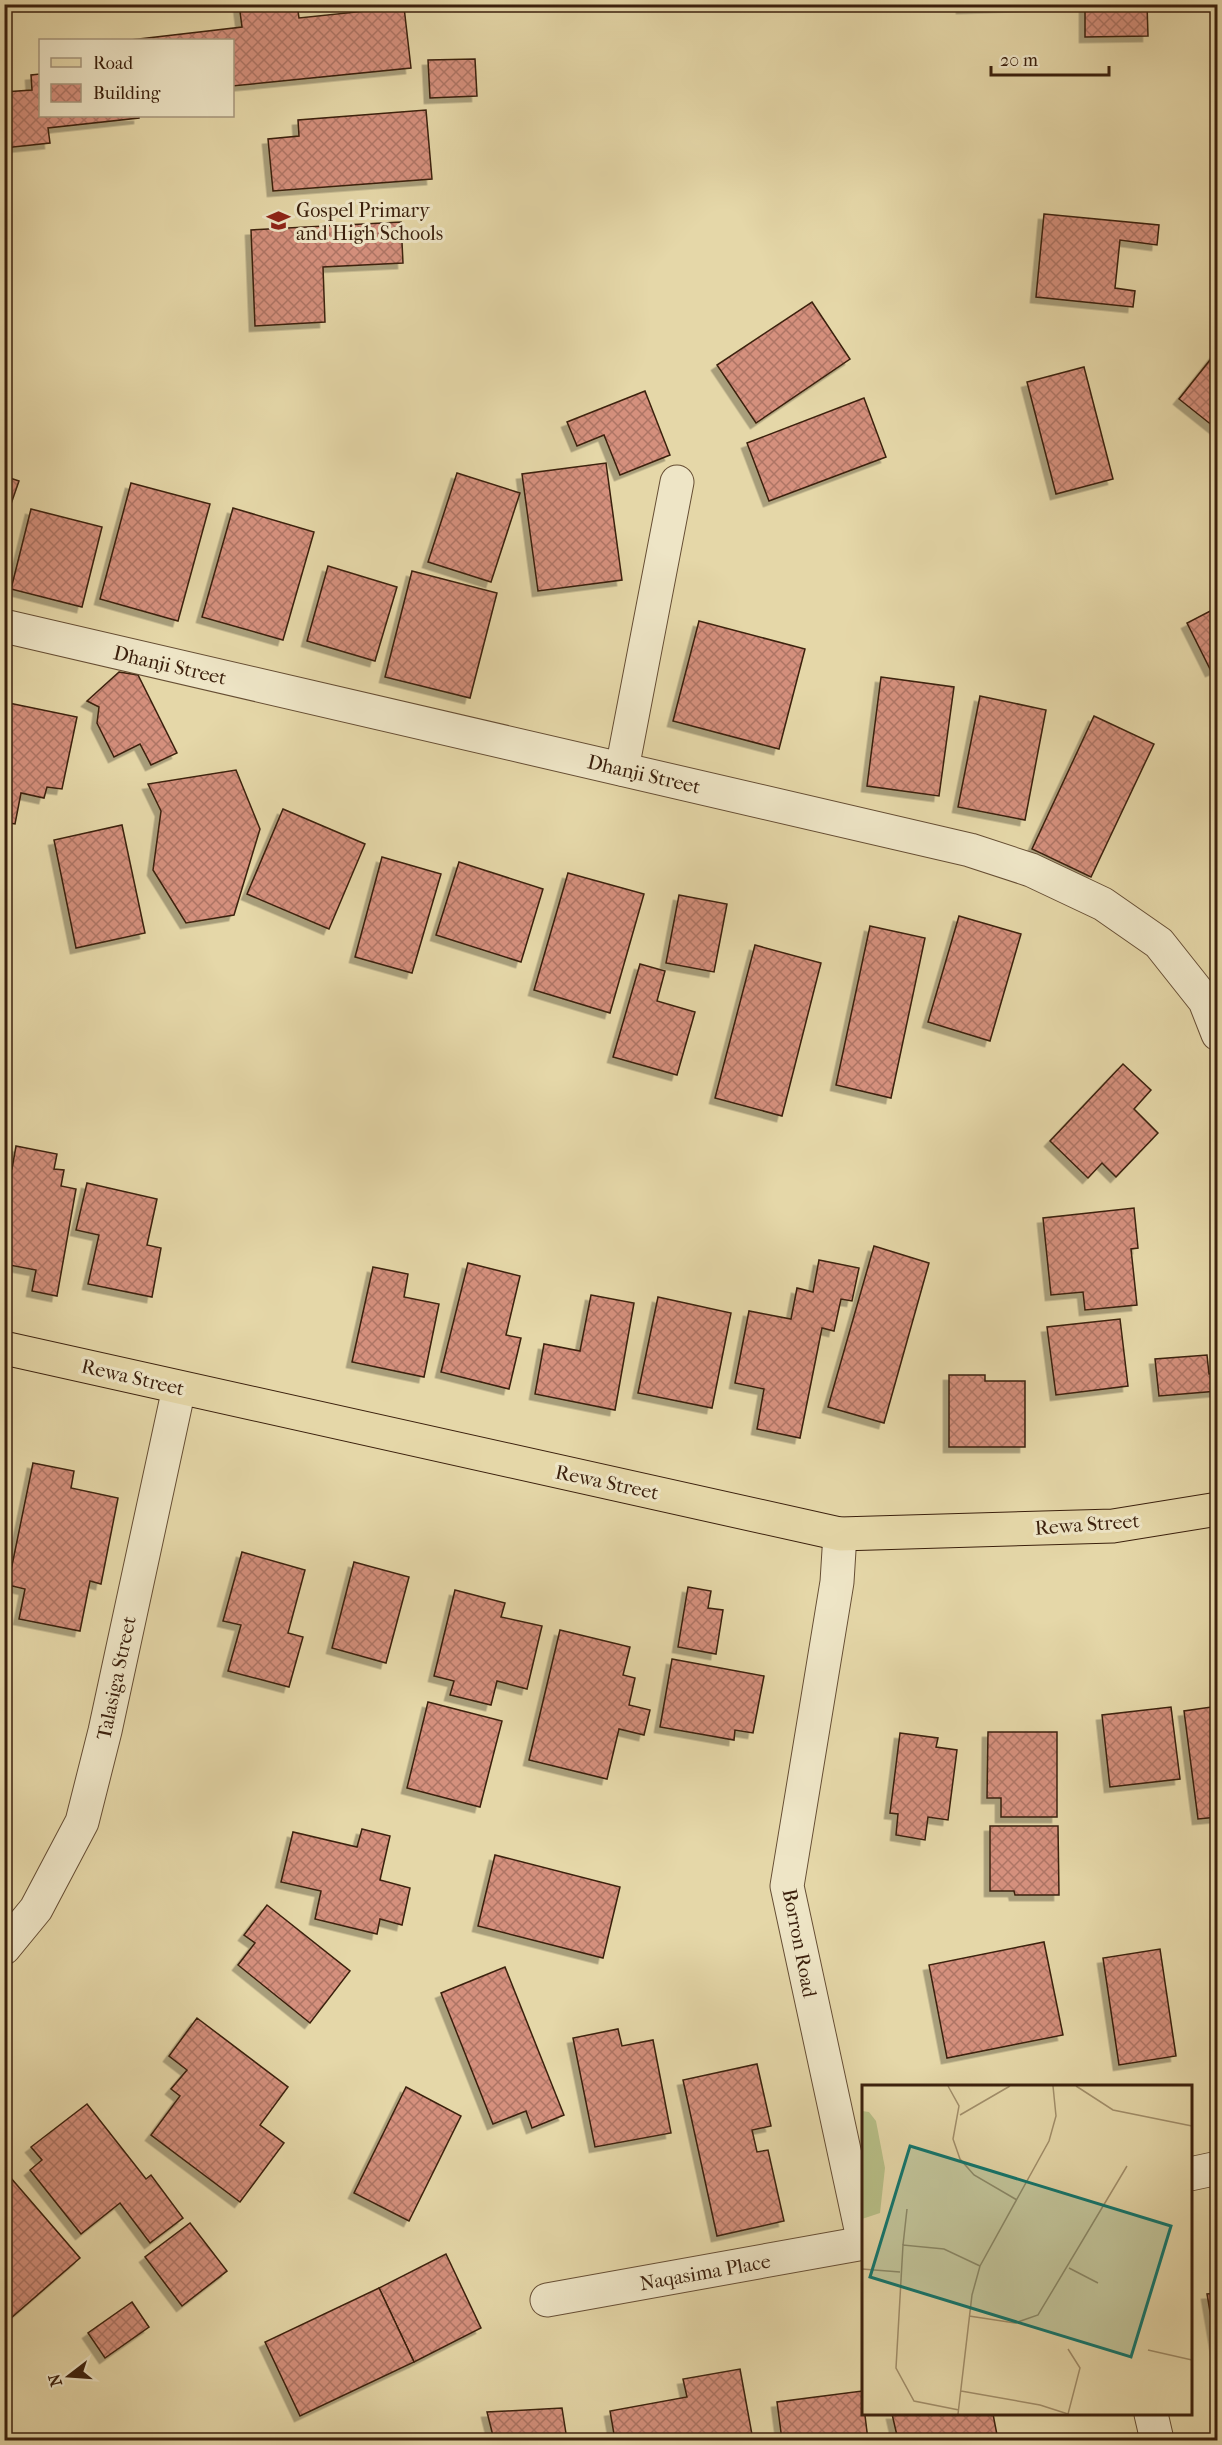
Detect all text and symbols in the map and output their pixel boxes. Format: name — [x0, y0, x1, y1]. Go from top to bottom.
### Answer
legend — [39, 39, 234, 117]
scale bar — [991, 39, 1110, 77]
text: 20 m — [1000, 50, 1038, 71]
text: Road — [93, 53, 133, 74]
text: Building — [93, 83, 161, 104]
place label: Gospel Primary and High Schools — [296, 199, 443, 245]
school or university icon: Gospel Primary and High Schools — [265, 208, 291, 234]
street label: Dhanji Street — [111, 641, 229, 690]
street label: Dhanji Street — [585, 750, 703, 799]
street label: Rewa Street — [79, 1354, 187, 1400]
street label: Rewa Street — [553, 1460, 661, 1505]
street label: Rewa Street — [1034, 1509, 1140, 1540]
street label: Talasiga Street — [92, 1614, 141, 1742]
street label: Borron Road — [778, 1887, 822, 2001]
inset map — [862, 2085, 1192, 2415]
street label: Naqasima Place — [638, 2250, 772, 2295]
north arrow — [39, 2346, 99, 2406]
text: N — [44, 2371, 66, 2389]

